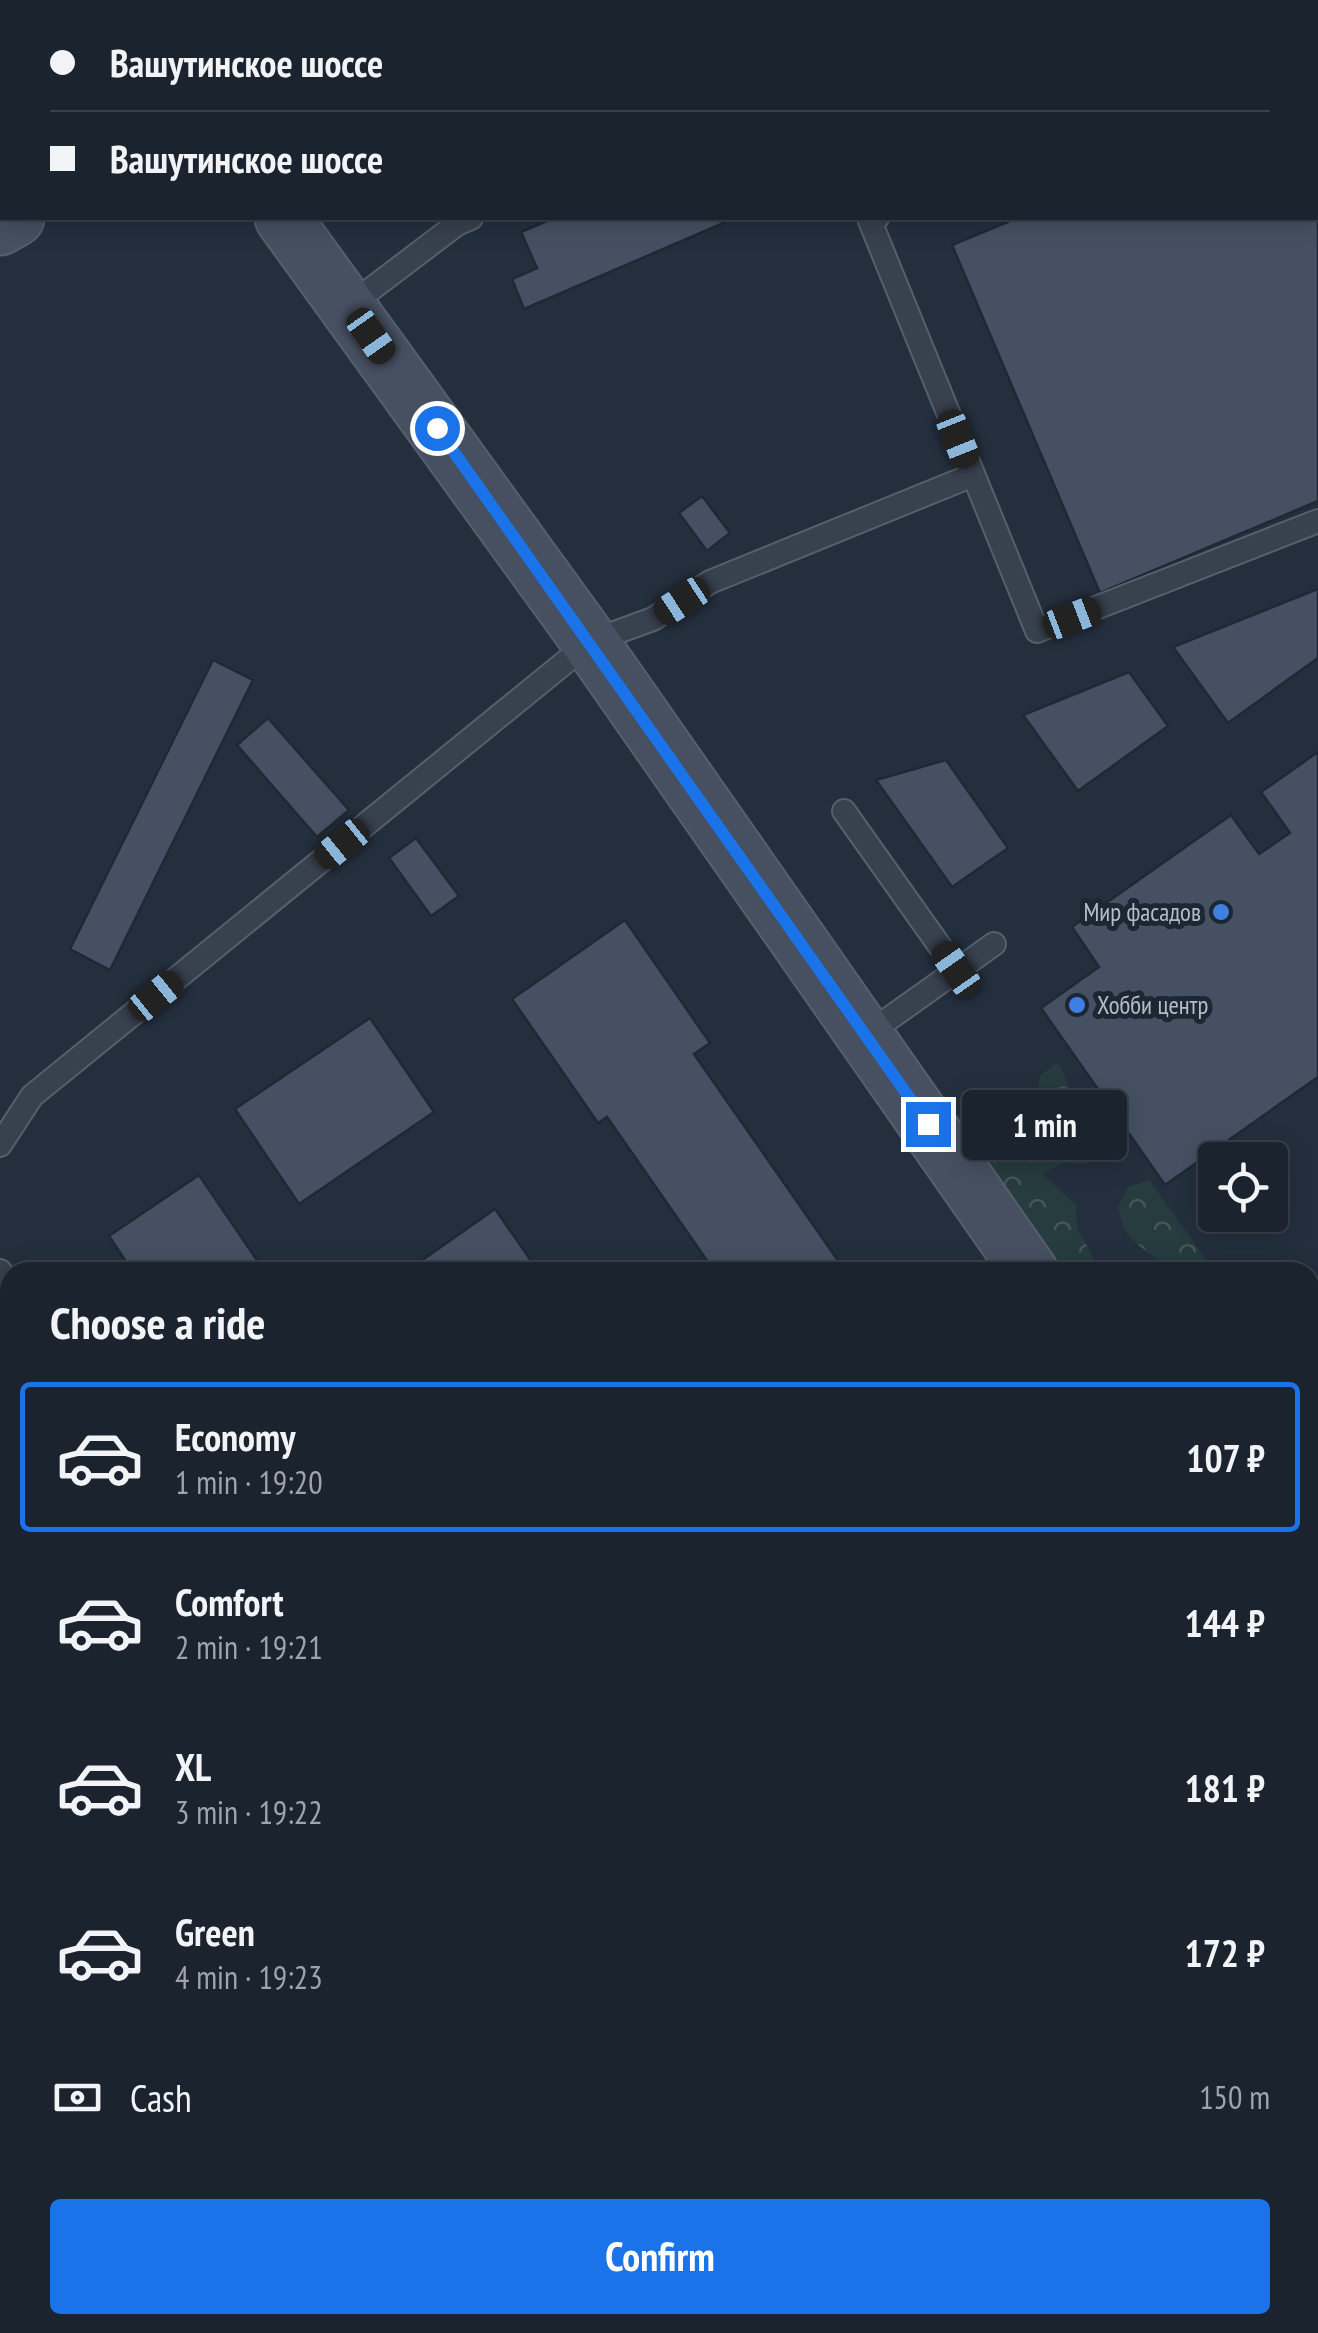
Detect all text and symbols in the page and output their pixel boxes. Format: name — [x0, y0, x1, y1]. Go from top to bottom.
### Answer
text: Вашутинское шоссе — [110, 38, 383, 87]
text: Вашутинское шоссе — [110, 134, 383, 183]
car — [342, 303, 400, 369]
route start — [415, 406, 460, 451]
car — [933, 406, 983, 472]
car — [649, 572, 715, 630]
car — [1039, 593, 1105, 643]
car — [309, 813, 375, 875]
place label: Мир фасадов — [1083, 896, 1201, 928]
marker: Мир фасадов — [1210, 901, 1232, 923]
car — [927, 936, 985, 1002]
car — [123, 965, 189, 1027]
place label: Хобби центр — [1097, 989, 1208, 1021]
marker: Хобби центр — [1066, 994, 1088, 1016]
callout: 1 min — [963, 1089, 1128, 1159]
route end — [906, 1102, 951, 1147]
text: 1 min — [1012, 1104, 1077, 1146]
map controls — [1198, 1142, 1288, 1232]
button: locate — [1198, 1142, 1288, 1232]
text: Choose a ride — [50, 1293, 265, 1351]
icon: car — [55, 1412, 145, 1502]
text: Economy — [175, 1412, 295, 1461]
text: 107 ₽ — [1186, 1433, 1265, 1482]
text: 1 min · 19:20 — [175, 1461, 323, 1503]
icon: car — [55, 1577, 145, 1667]
text: Comfort — [175, 1577, 284, 1626]
text: 144 ₽ — [1185, 1598, 1265, 1647]
text: 2 min · 19:21 — [175, 1626, 323, 1668]
icon: car — [55, 1742, 145, 1832]
text: XL — [175, 1742, 211, 1791]
text: 181 ₽ — [1185, 1763, 1265, 1812]
text: 3 min · 19:22 — [175, 1791, 323, 1833]
icon: car — [55, 1907, 145, 1997]
text: Green — [175, 1907, 255, 1956]
text: 172 ₽ — [1185, 1928, 1265, 1977]
text: 4 min · 19:23 — [175, 1956, 323, 1998]
icon: cash — [50, 2070, 105, 2125]
text: Cash — [130, 2073, 192, 2122]
text: 150 m — [1199, 2076, 1270, 2118]
button: Confirm — [50, 2199, 1270, 2314]

